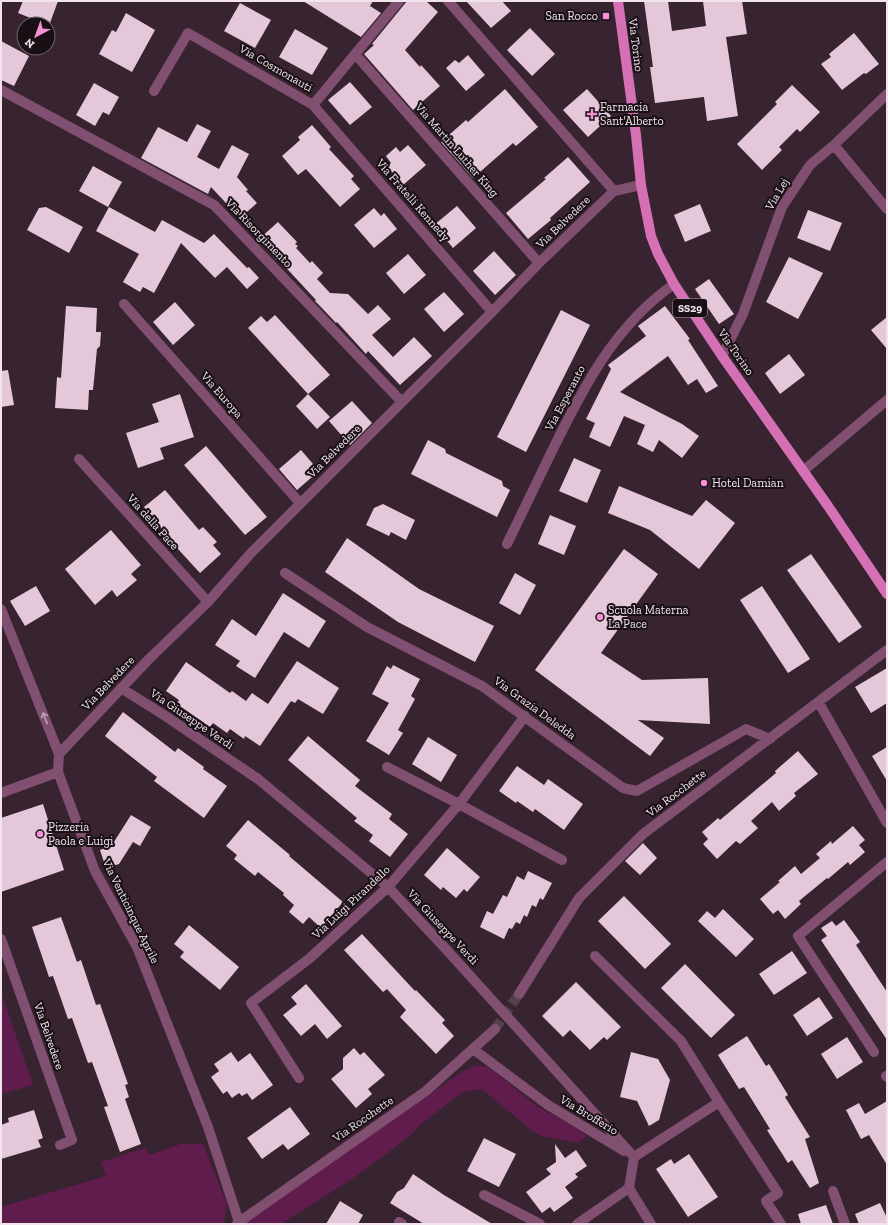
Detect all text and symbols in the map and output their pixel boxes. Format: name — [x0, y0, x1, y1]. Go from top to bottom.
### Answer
place label: San Rocco — [546, 9, 598, 23]
marker: San Rocco — [601, 11, 611, 21]
north arrow — [16, 16, 56, 56]
street label: Via Torino — [626, 17, 646, 72]
text: N — [22, 35, 37, 51]
street label: Via Cosmonauti — [236, 41, 316, 95]
street label: Via Martin Luther King — [412, 99, 502, 200]
place label: Farmacia Sant'Alberto — [600, 100, 664, 128]
marker: Farmacia Sant'Alberto — [587, 109, 597, 119]
street label: Via Fratelli Kennedy — [373, 155, 453, 245]
street label: Via Lej — [762, 176, 793, 214]
street label: Via Belvedere — [532, 192, 593, 252]
street label: Via Risorgimento — [222, 195, 295, 270]
road number: SS29 — [673, 299, 707, 317]
street label: Via Torino — [714, 325, 757, 378]
street label: Via Esperanto — [541, 363, 588, 434]
street label: Via Europa — [197, 368, 246, 421]
street label: Via Belvedere — [304, 421, 364, 481]
place label: Hotel Damian — [712, 476, 784, 490]
marker: Hotel Damian — [699, 478, 709, 488]
street label: Via della Pace — [124, 490, 182, 553]
place label: Scuola Materna La Pace — [608, 603, 689, 631]
marker: Scuola Materna La Pace — [595, 612, 605, 622]
street label: Via Belvedere — [78, 653, 138, 714]
street label: Via Grazia Deledda — [490, 673, 579, 743]
street label: Via Giuseppe Verdi — [147, 685, 237, 752]
one-way arrow — [40, 712, 48, 724]
street label: Via Rocchette — [643, 766, 709, 821]
place label: Pizzeria Paola e Luigi — [48, 820, 114, 848]
marker: Pizzeria Paola e Luigi — [35, 829, 45, 839]
street label: Via Venticinque Aprile — [99, 855, 163, 966]
street label: Via Luigi Pirandello — [308, 862, 393, 942]
street label: Via Giuseppe Verdi — [404, 886, 482, 968]
street label: Via Belvedere — [31, 1000, 67, 1072]
street label: Via Brofferio — [557, 1092, 621, 1138]
street label: Via Rocchette — [329, 1093, 396, 1146]

